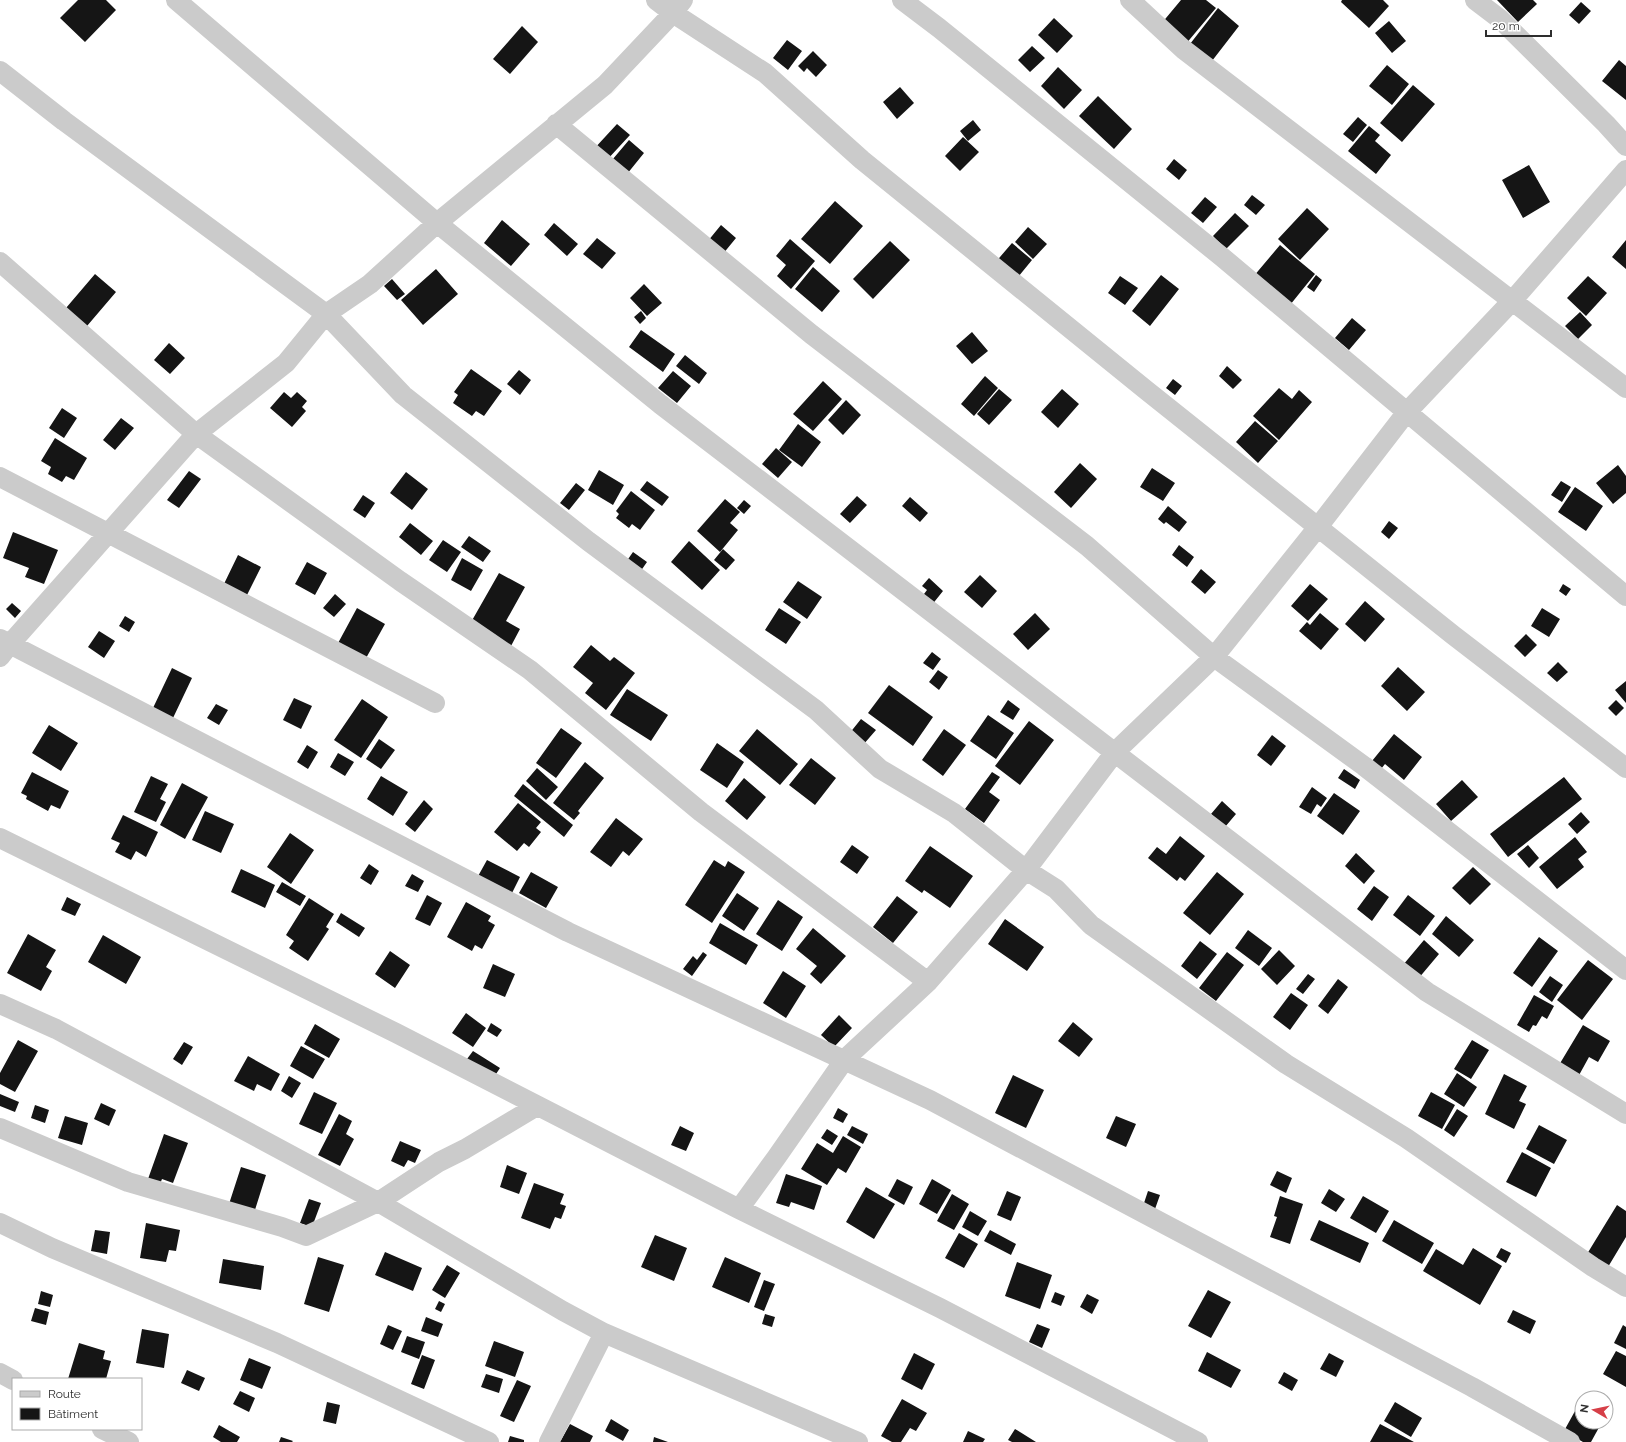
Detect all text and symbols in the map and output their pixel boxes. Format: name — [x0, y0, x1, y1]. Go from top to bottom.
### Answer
scale bar — [1486, 12, 1551, 38]
text: 20 m — [1492, 19, 1520, 33]
legend — [12, 1378, 142, 1430]
text: Route — [48, 1387, 81, 1401]
north arrow — [1574, 1390, 1614, 1430]
text: N — [1578, 1403, 1592, 1414]
text: Bâtiment — [48, 1407, 98, 1421]

